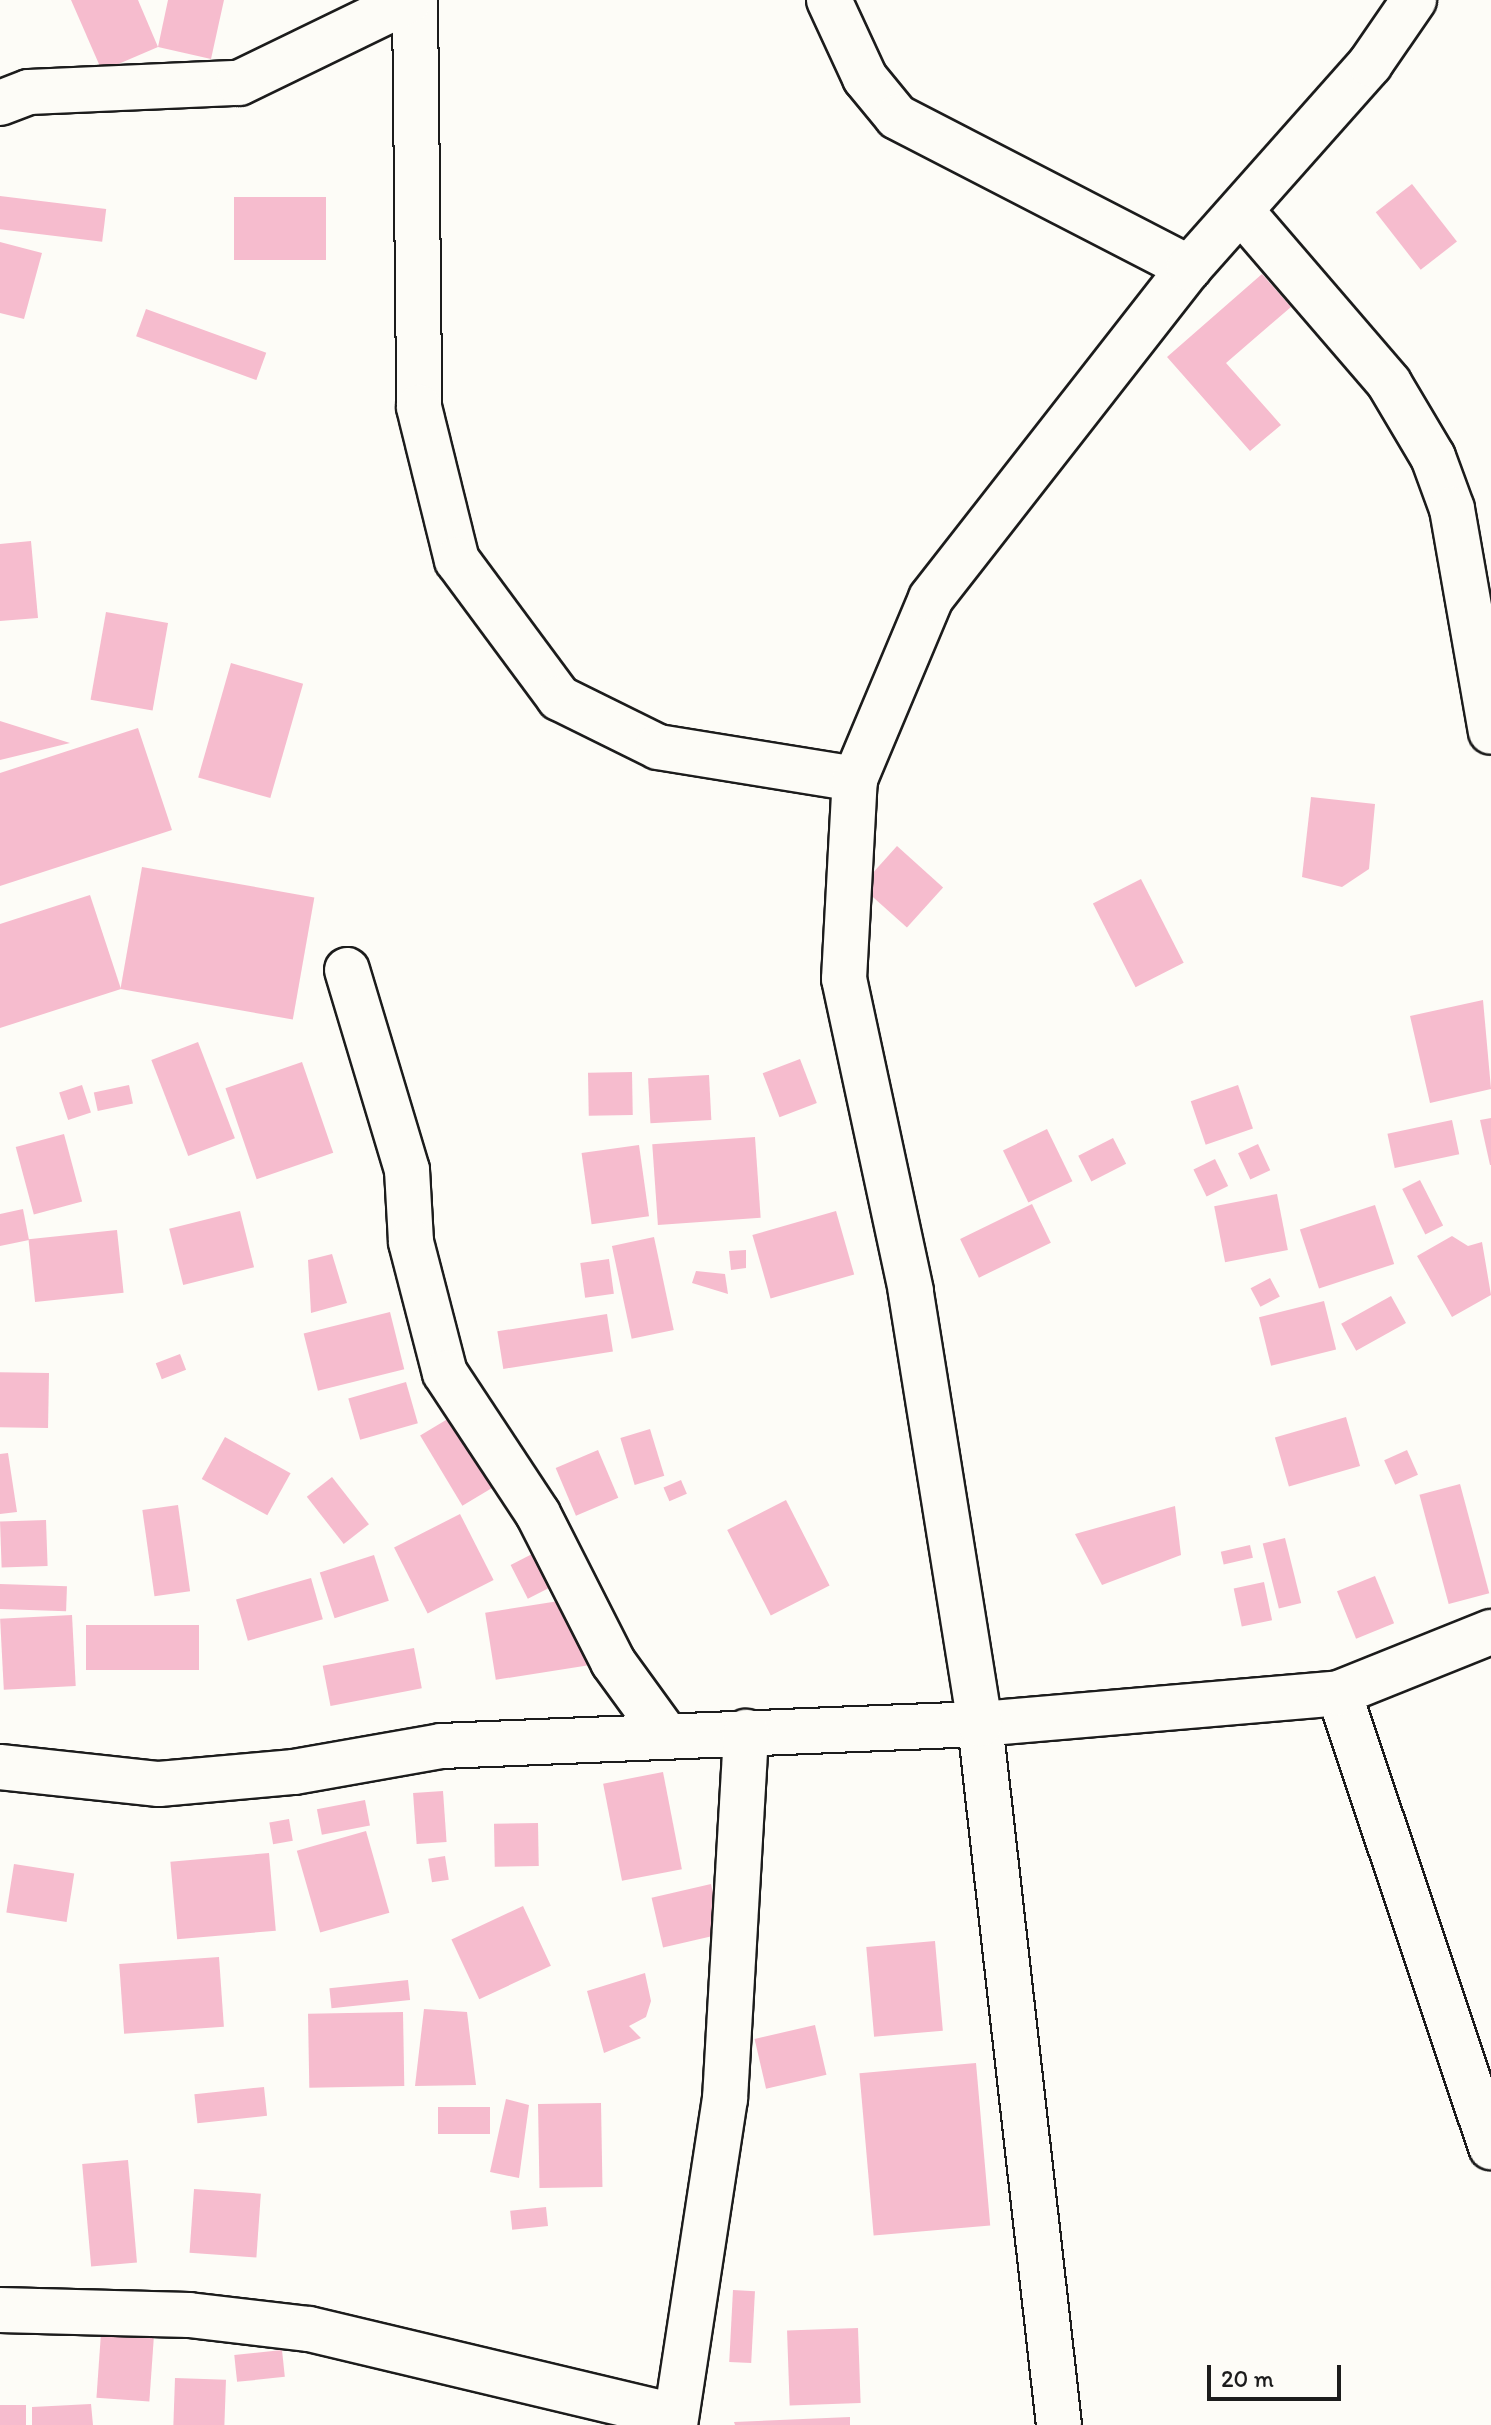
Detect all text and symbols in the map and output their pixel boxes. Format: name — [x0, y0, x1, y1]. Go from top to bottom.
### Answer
scale bar — [1211, 2349, 1345, 2399]
text: 20 m — [1221, 2364, 1274, 2393]

